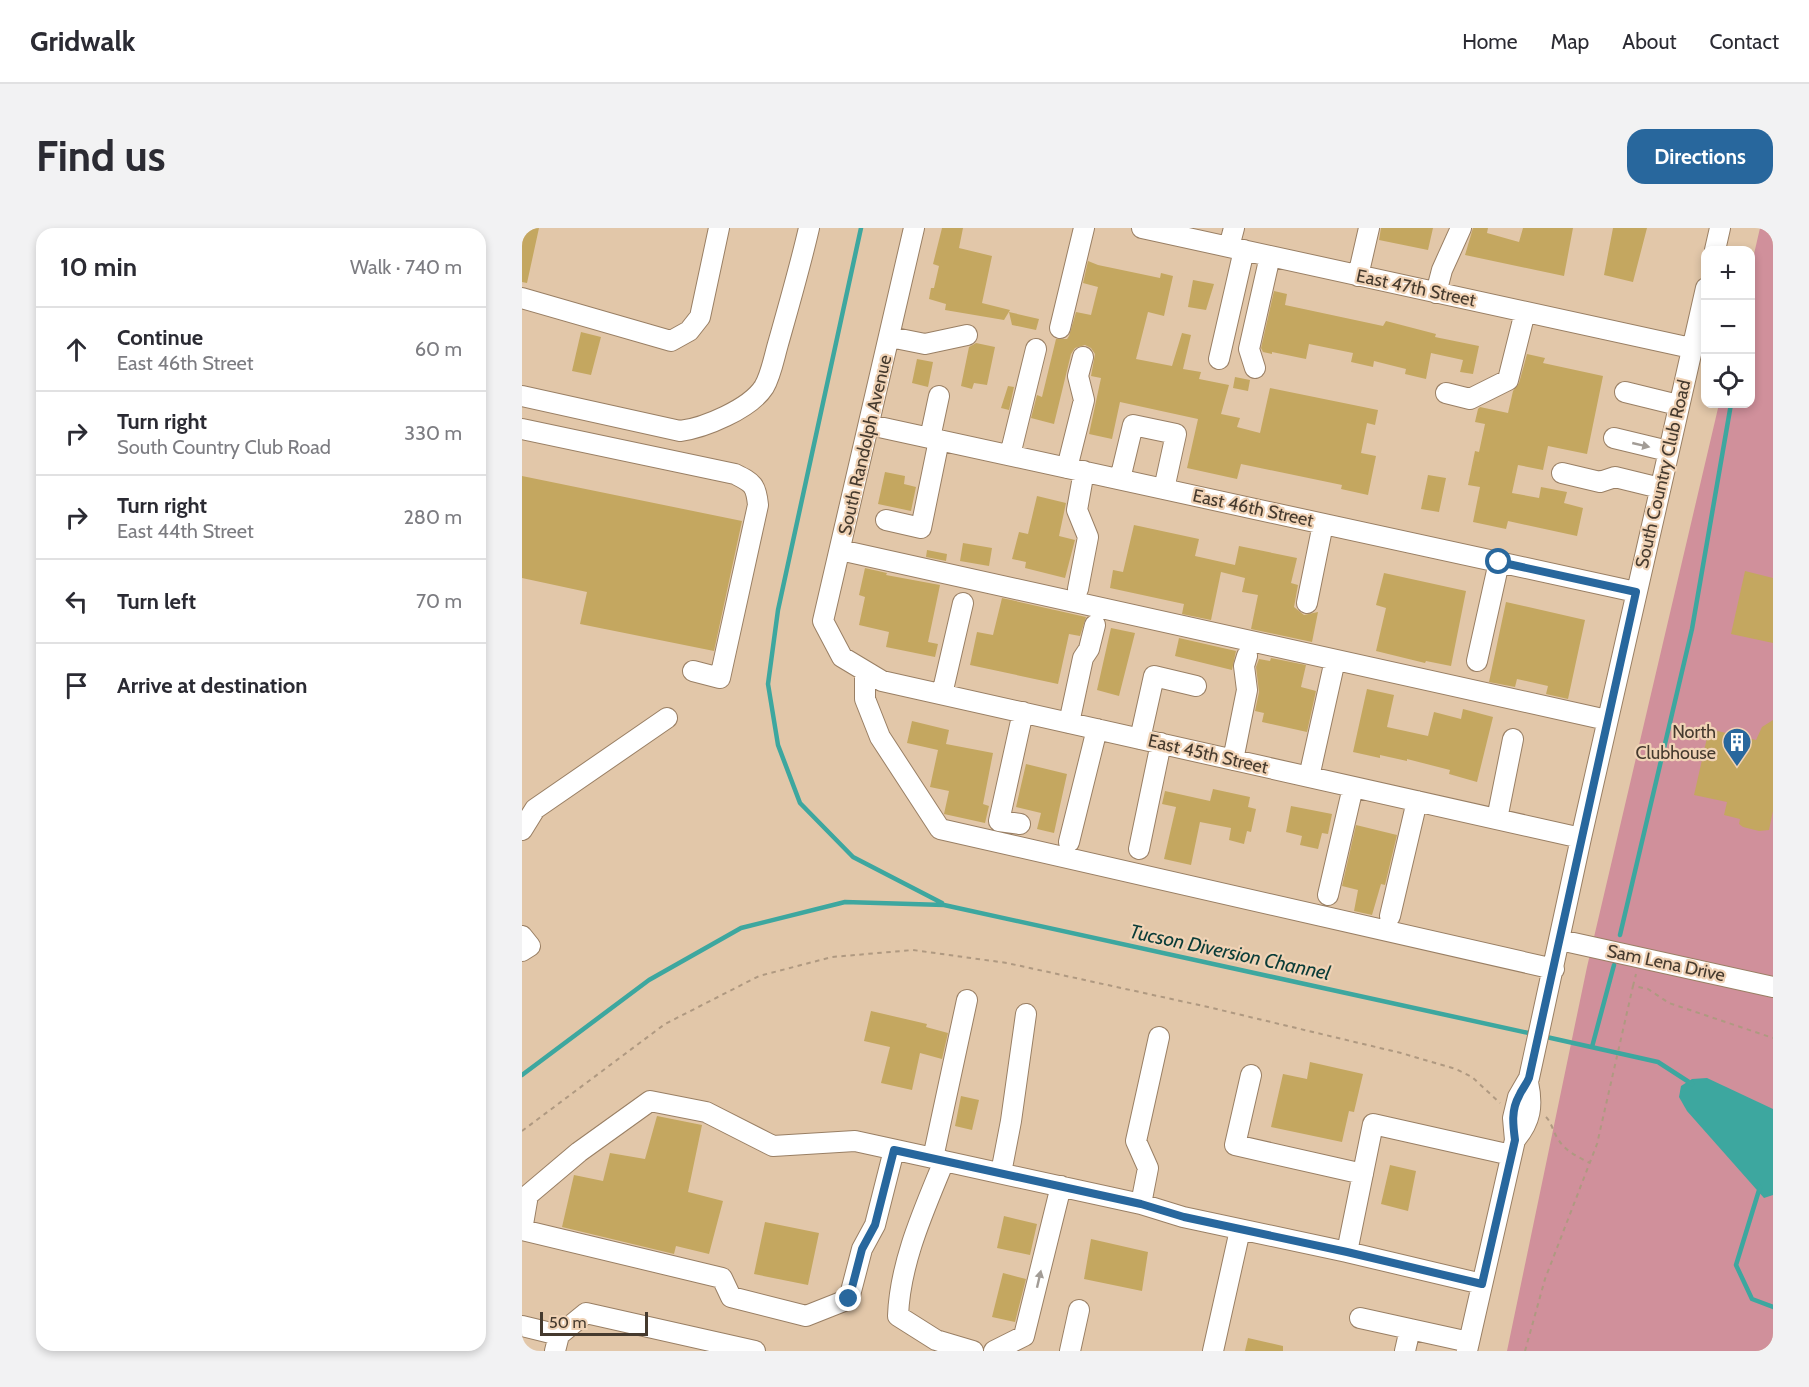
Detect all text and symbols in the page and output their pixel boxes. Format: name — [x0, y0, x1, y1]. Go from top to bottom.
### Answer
text: Gridwalk — [30, 24, 135, 58]
text: Home — [1462, 29, 1518, 54]
text: Map — [1551, 29, 1589, 54]
text: About — [1622, 29, 1676, 54]
text: Contact — [1709, 29, 1779, 54]
button: Directions — [1627, 129, 1773, 184]
text: Find us — [36, 130, 165, 182]
map controls — [1701, 246, 1755, 408]
button: + — [1701, 246, 1755, 300]
text: 10 min — [60, 251, 137, 283]
text: Walk · 740 m — [350, 255, 462, 279]
street label: East 47th Street — [1354, 265, 1478, 311]
button: − — [1701, 300, 1755, 354]
text: Continue — [117, 324, 203, 351]
icon: ahead — [60, 333, 93, 366]
text: 60 m — [415, 337, 462, 361]
text: East 46th Street — [117, 351, 254, 375]
street label: South Randolph Avenue — [834, 353, 896, 537]
button: locate — [1701, 354, 1755, 408]
street label: South Country Club Road — [1631, 378, 1695, 570]
text: Turn right — [117, 408, 207, 435]
icon: right — [60, 417, 93, 450]
text: 330 m — [404, 421, 462, 445]
text: South Country Club Road — [117, 435, 331, 459]
one-way arrow — [1632, 440, 1651, 450]
street label: East 46th Street — [1191, 484, 1315, 532]
text: Turn right — [117, 492, 207, 519]
icon: right — [60, 501, 93, 534]
text: 280 m — [403, 505, 462, 529]
text: East 44th Street — [117, 519, 254, 543]
route start — [1485, 548, 1511, 574]
icon: left — [60, 585, 93, 618]
text: Turn left — [117, 588, 196, 615]
text: 70 m — [416, 589, 462, 613]
icon: arrive — [60, 669, 93, 702]
text: Arrive at destination — [117, 672, 307, 699]
place label: North Clubhouse — [1635, 721, 1716, 764]
building icon: North Clubhouse — [1721, 726, 1753, 768]
street label: East 45th Street — [1146, 730, 1270, 778]
water label: Tucson Diversion Channel — [1128, 919, 1333, 985]
street label: Sam Lena Drive — [1605, 940, 1727, 986]
one-way arrow — [1035, 1270, 1044, 1289]
route end — [835, 1285, 861, 1311]
scale bar — [540, 1309, 648, 1336]
text: 50 m — [549, 1313, 586, 1332]

